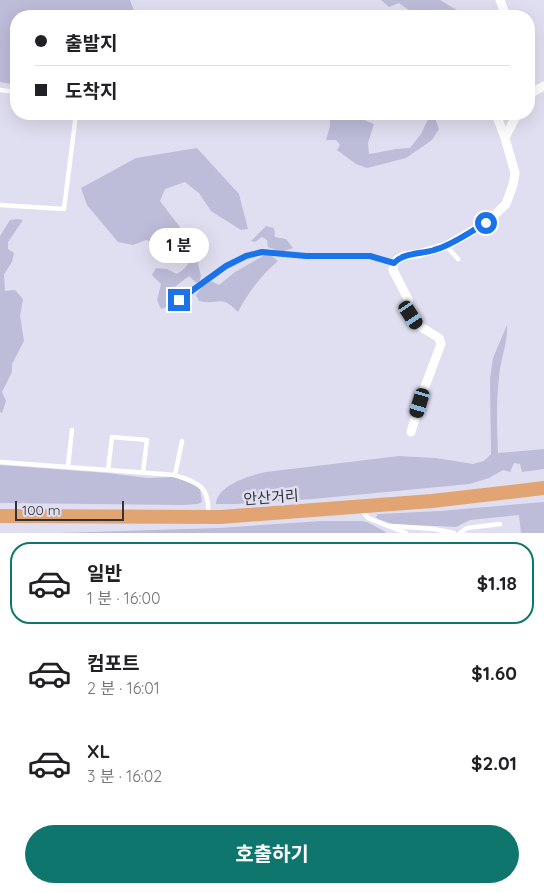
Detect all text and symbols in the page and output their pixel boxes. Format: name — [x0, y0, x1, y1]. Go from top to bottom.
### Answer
text: 출발지 — [65, 31, 117, 55]
text: 도착지 — [65, 79, 117, 103]
route start — [475, 212, 497, 234]
callout: 1 분 — [149, 228, 209, 262]
text: 1 분 — [166, 235, 192, 255]
route end — [168, 289, 190, 311]
car — [396, 298, 425, 332]
car — [408, 386, 431, 420]
street label: 안산거리 — [243, 486, 299, 508]
scale bar — [15, 498, 124, 521]
text: 100 m — [22, 501, 60, 519]
icon: car — [27, 561, 72, 606]
text: 일반 — [87, 561, 122, 585]
text: $1.18 — [477, 571, 517, 595]
text: 1 분 · 16:00 — [87, 588, 160, 608]
icon: car — [27, 651, 72, 696]
text: 컴포트 — [87, 651, 139, 675]
text: $1.60 — [471, 661, 517, 685]
text: 2 분 · 16:01 — [87, 678, 160, 698]
text: XL — [87, 739, 110, 763]
icon: car — [27, 741, 72, 786]
text: $2.01 — [471, 751, 517, 775]
text: 3 분 · 16:02 — [87, 766, 162, 786]
button: 호출하기 — [25, 825, 519, 883]

